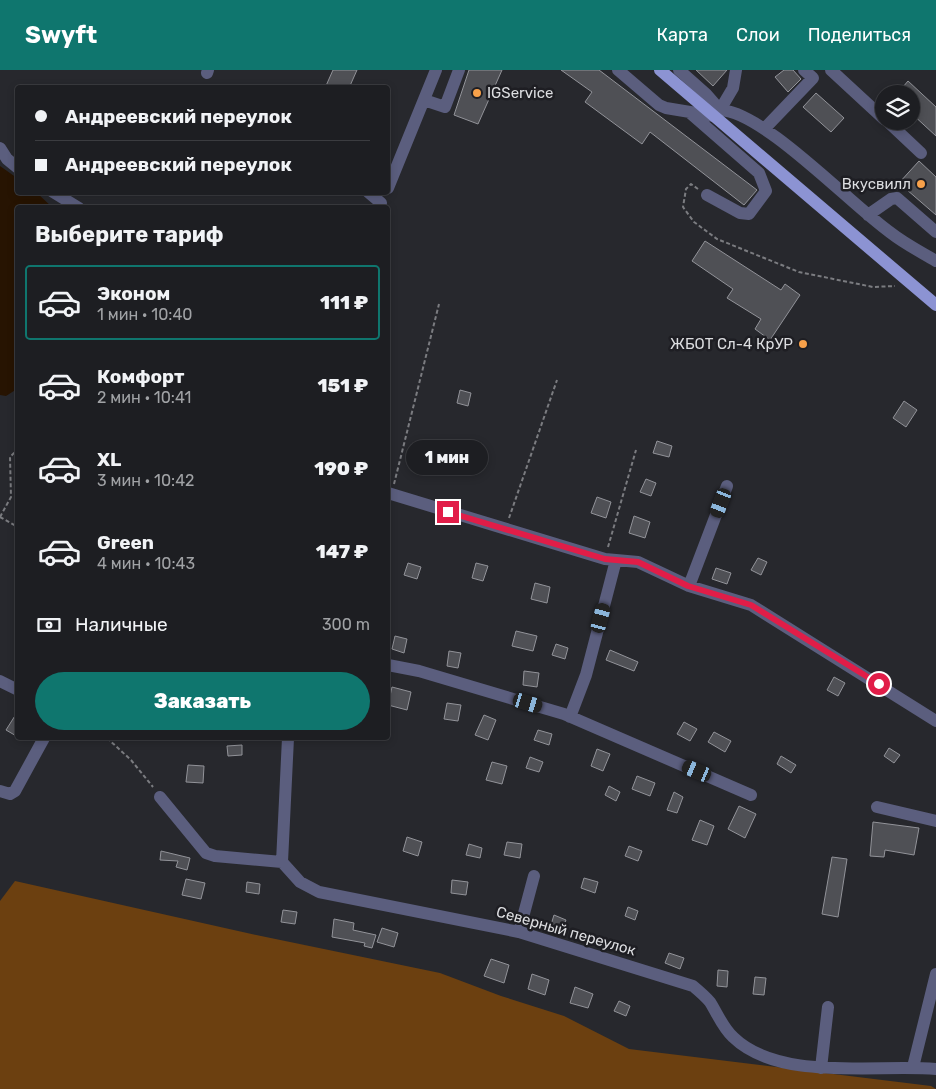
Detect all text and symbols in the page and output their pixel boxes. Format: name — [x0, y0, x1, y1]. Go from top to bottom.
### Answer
text: Swyft — [25, 21, 97, 49]
text: Карта — [657, 24, 708, 46]
text: Слои — [736, 24, 780, 46]
text: Поделиться — [808, 24, 911, 46]
place label: IGService — [487, 84, 553, 102]
map controls — [875, 85, 920, 130]
button: layers — [875, 85, 920, 130]
marker: IGService — [471, 87, 483, 99]
text: Андреевский переулок — [65, 105, 292, 128]
text: Андреевский переулок — [65, 153, 292, 176]
place label: Вкусвилл — [842, 175, 911, 193]
marker: Вкусвилл — [915, 178, 927, 190]
text: Выберите тариф — [35, 221, 224, 248]
icon: car — [37, 280, 82, 325]
text: Эконом — [97, 282, 170, 305]
text: 111 ₽ — [320, 291, 368, 314]
text: 1 мин · 10:40 — [97, 305, 193, 324]
place label: ЖБОТ Сл-4 КрУР — [670, 335, 793, 353]
marker: ЖБОТ Сл-4 КрУР — [797, 338, 809, 350]
icon: car — [37, 363, 82, 408]
text: Комфорт — [97, 365, 184, 388]
text: 151 ₽ — [317, 374, 368, 397]
text: 2 мин · 10:41 — [97, 388, 191, 407]
callout: 1 мин — [407, 440, 489, 474]
icon: car — [37, 446, 82, 491]
text: XL — [97, 448, 121, 471]
text: 1 мин — [425, 448, 469, 467]
text: 190 ₽ — [314, 457, 368, 480]
text: 3 мин · 10:42 — [97, 471, 195, 490]
car — [708, 486, 733, 520]
route end — [437, 501, 459, 523]
icon: car — [37, 529, 82, 574]
text: Green — [97, 531, 154, 554]
text: 147 ₽ — [316, 540, 368, 563]
text: 4 мин · 10:43 — [97, 554, 195, 573]
car — [589, 602, 612, 634]
icon: cash — [35, 611, 63, 639]
text: Наличные — [75, 613, 168, 636]
text: 300 m — [322, 615, 370, 634]
button: Заказать — [35, 672, 370, 730]
route start — [868, 673, 890, 695]
car — [511, 691, 544, 715]
car — [680, 758, 713, 784]
street label: Северный переулок — [494, 902, 638, 960]

